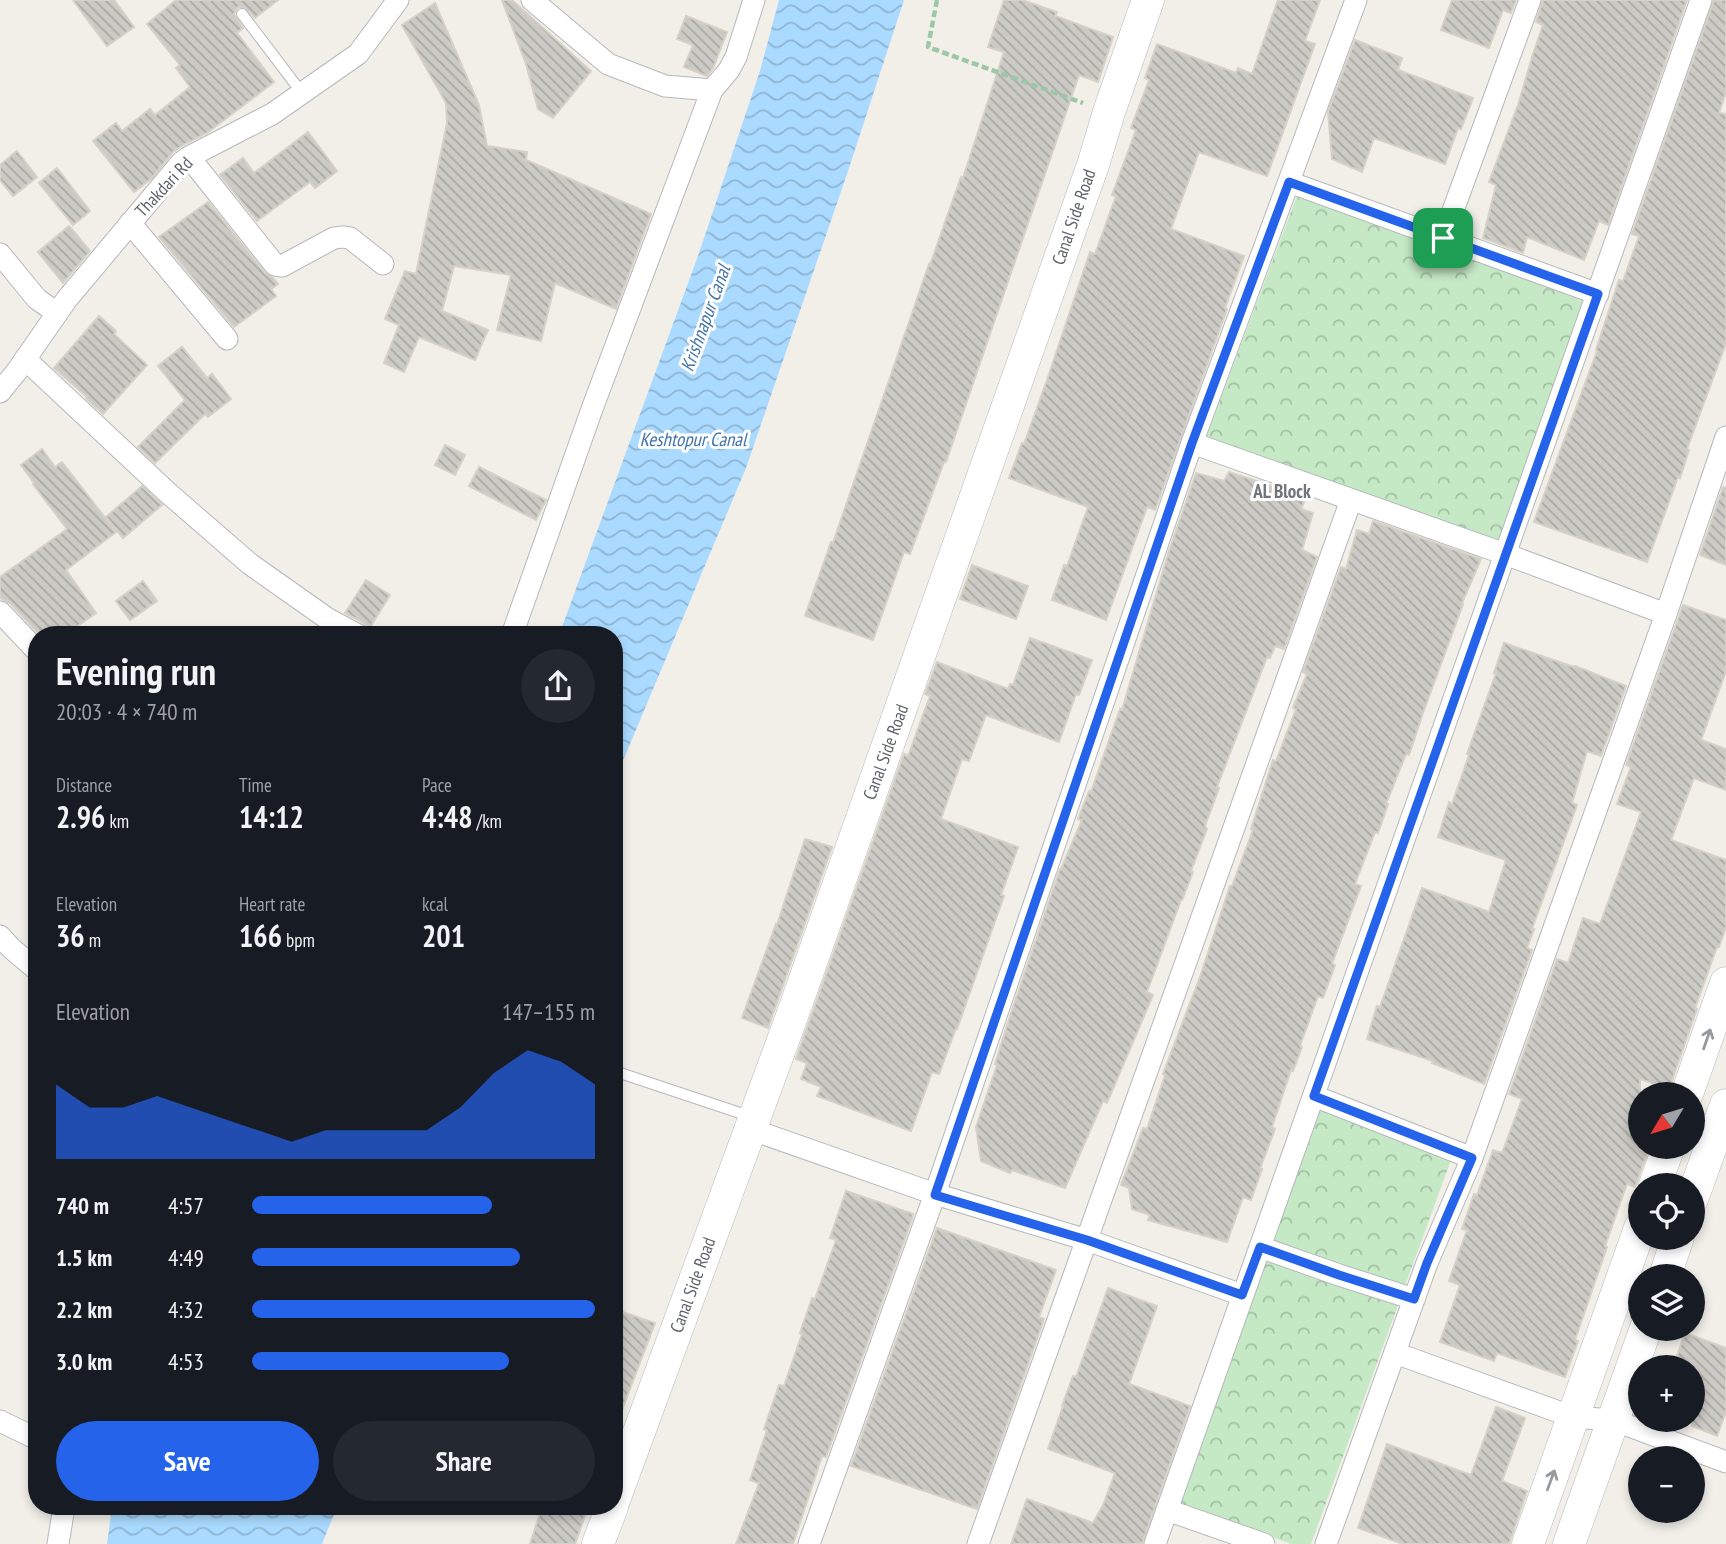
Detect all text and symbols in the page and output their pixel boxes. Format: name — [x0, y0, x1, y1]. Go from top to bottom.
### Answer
street label: Thakdari Rd — [130, 152, 197, 222]
street label: Canal Side Road — [1046, 166, 1101, 268]
pin — [1413, 208, 1473, 268]
icon: arrive — [1424, 219, 1462, 257]
water label: Krishnapur Canal — [675, 260, 736, 374]
water label: Keshtopur Canal — [640, 427, 748, 451]
district label: AL Block — [1252, 479, 1311, 503]
text: Evening run — [56, 646, 216, 695]
button: share — [521, 649, 595, 723]
text: 20:03 · 4 × 740 m — [56, 697, 197, 726]
street label: Canal Side Road — [858, 701, 913, 803]
text: Distance — [56, 773, 112, 797]
text: Time — [239, 773, 272, 797]
text: Pace — [422, 773, 452, 797]
text: 2.96 — [56, 797, 105, 836]
text: 14:12 — [239, 797, 304, 836]
text: 4:48 — [422, 797, 473, 836]
text: km — [105, 809, 129, 833]
text: /km — [473, 809, 502, 833]
text: Elevation — [56, 892, 117, 916]
text: Heart rate — [239, 892, 305, 916]
text: kcal — [422, 892, 448, 916]
text: 36 — [56, 916, 85, 955]
text: 166 — [239, 916, 282, 955]
text: 201 — [422, 916, 465, 955]
text: m — [85, 928, 101, 952]
text: bpm — [282, 928, 315, 952]
text: Elevation — [56, 997, 130, 1026]
text: 147–155 m — [502, 997, 595, 1026]
one-way arrow — [1701, 1028, 1714, 1050]
north arrow — [1628, 1082, 1704, 1158]
map controls — [1628, 1082, 1705, 1523]
button: locate — [1628, 1173, 1705, 1250]
text: 740 m — [56, 1191, 109, 1220]
text: 4:57 — [168, 1191, 204, 1220]
street label: Canal Side Road — [665, 1234, 720, 1336]
text: 1.5 km — [56, 1243, 112, 1272]
text: 4:49 — [168, 1243, 204, 1272]
button: layers — [1628, 1264, 1705, 1341]
text: 2.2 km — [56, 1295, 112, 1324]
text: 4:32 — [168, 1295, 204, 1324]
text: 3.0 km — [56, 1347, 112, 1376]
text: 4:53 — [168, 1347, 204, 1376]
button: + — [1628, 1355, 1705, 1432]
button: Save — [56, 1421, 319, 1501]
button: Share — [333, 1421, 595, 1501]
button: − — [1628, 1446, 1705, 1523]
one-way arrow — [1546, 1469, 1558, 1491]

